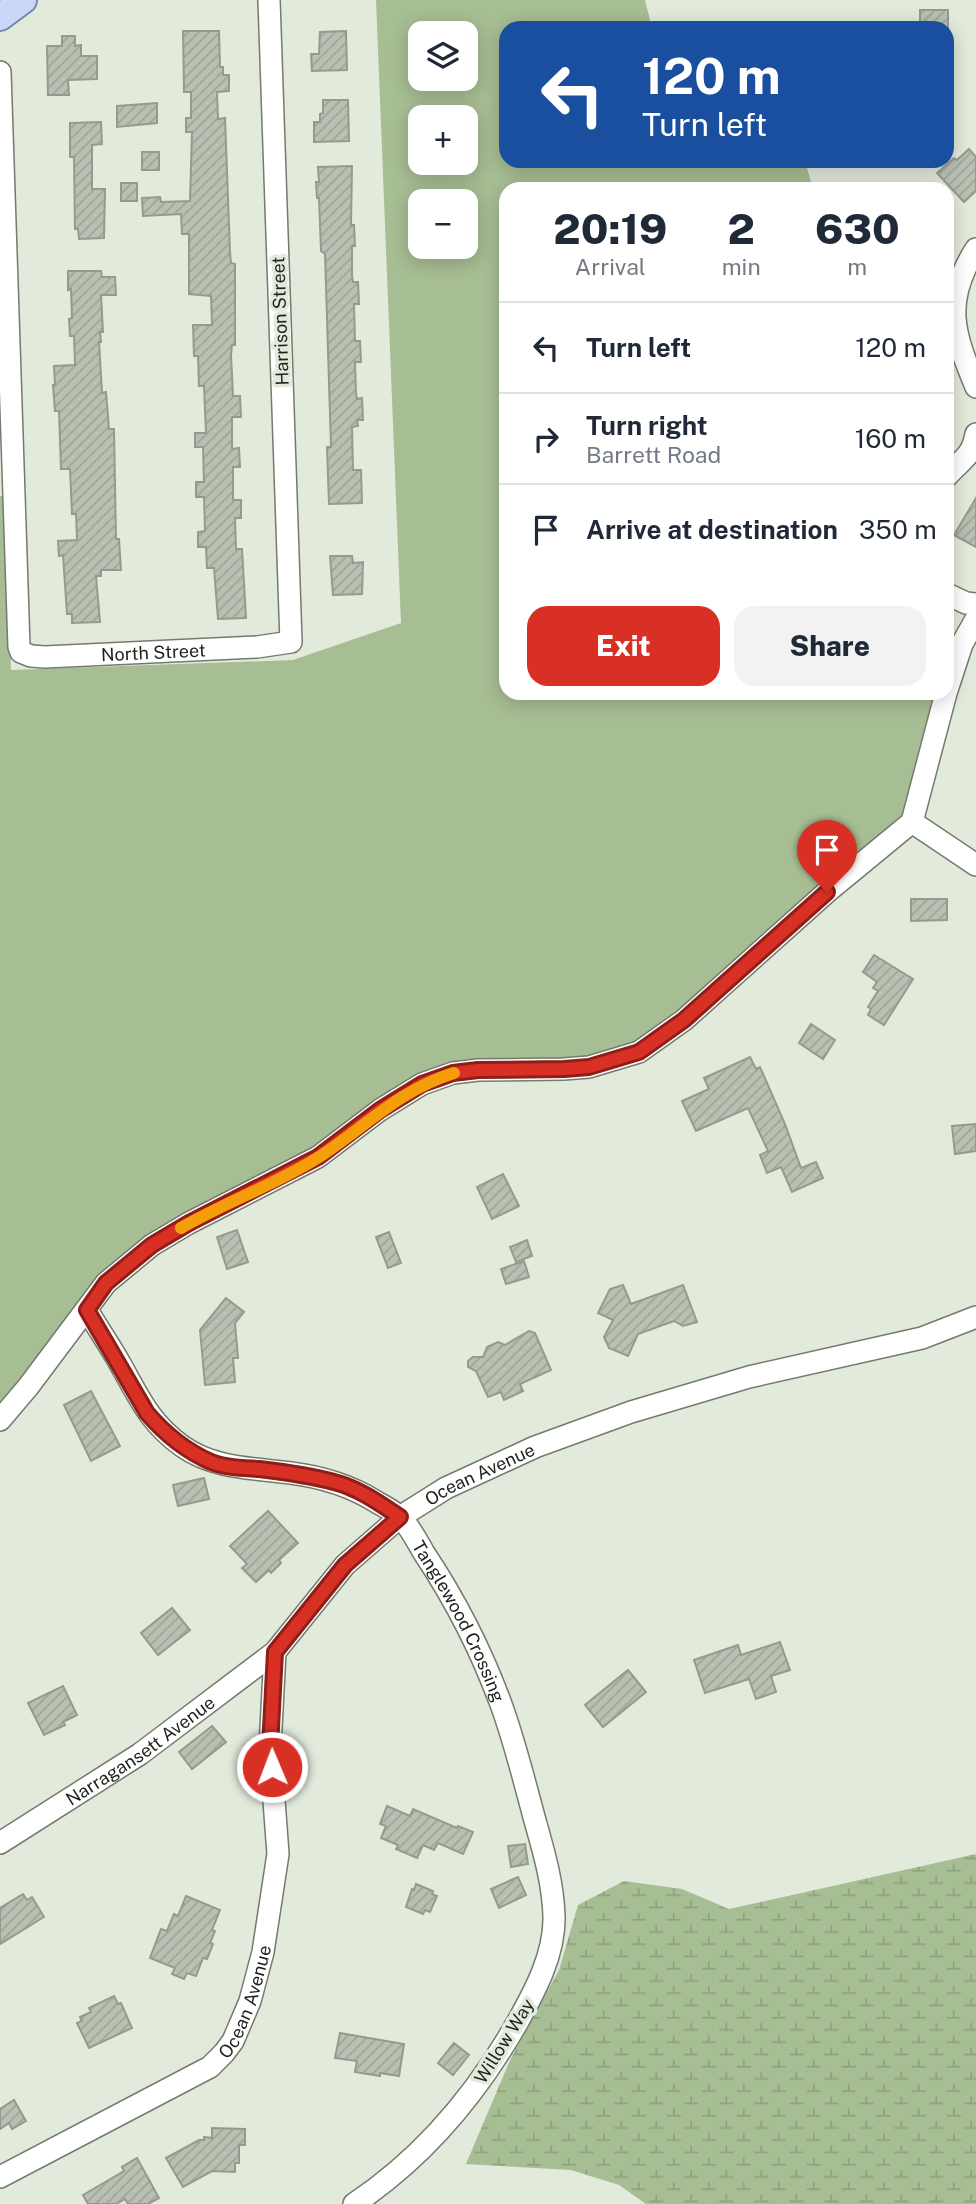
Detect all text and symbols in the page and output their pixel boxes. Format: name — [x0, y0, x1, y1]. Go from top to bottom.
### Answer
map controls — [408, 21, 478, 259]
button: layers — [408, 21, 478, 91]
text: 120 m — [642, 47, 781, 105]
icon: left — [527, 49, 618, 140]
button: + — [408, 105, 478, 175]
text: Turn left — [642, 106, 767, 143]
button: − — [408, 189, 478, 259]
text: 20:19 — [553, 204, 667, 253]
text: 2 — [727, 204, 755, 253]
text: 630 — [815, 204, 900, 253]
text: Arrival — [575, 253, 646, 280]
text: min — [722, 253, 761, 280]
text: m — [847, 253, 867, 280]
street label: Harrison Street — [267, 256, 293, 386]
icon: left — [527, 329, 565, 367]
text: Turn left — [586, 332, 691, 363]
text: 120 m — [855, 332, 926, 363]
text: Turn right — [586, 410, 708, 441]
icon: right — [527, 420, 565, 458]
text: 160 m — [855, 423, 926, 454]
text: Barrett Road — [586, 441, 721, 468]
icon: arrive — [527, 511, 565, 549]
text: Arrive at destination — [586, 514, 838, 545]
text: 350 m — [859, 514, 937, 545]
button: Exit — [527, 606, 720, 686]
button: Share — [734, 606, 926, 686]
street label: North Street — [101, 639, 206, 665]
pin — [797, 820, 857, 892]
icon: arrive — [808, 831, 846, 869]
street label: Ocean Avenue — [421, 1438, 538, 1509]
street label: Tanglewood Crossing — [409, 1537, 510, 1705]
street label: Narragansett Avenue — [62, 1691, 218, 1809]
position arrow — [235, 1730, 309, 1804]
street label: Ocean Avenue — [213, 1944, 274, 2062]
street label: Willow Way — [470, 1995, 538, 2087]

